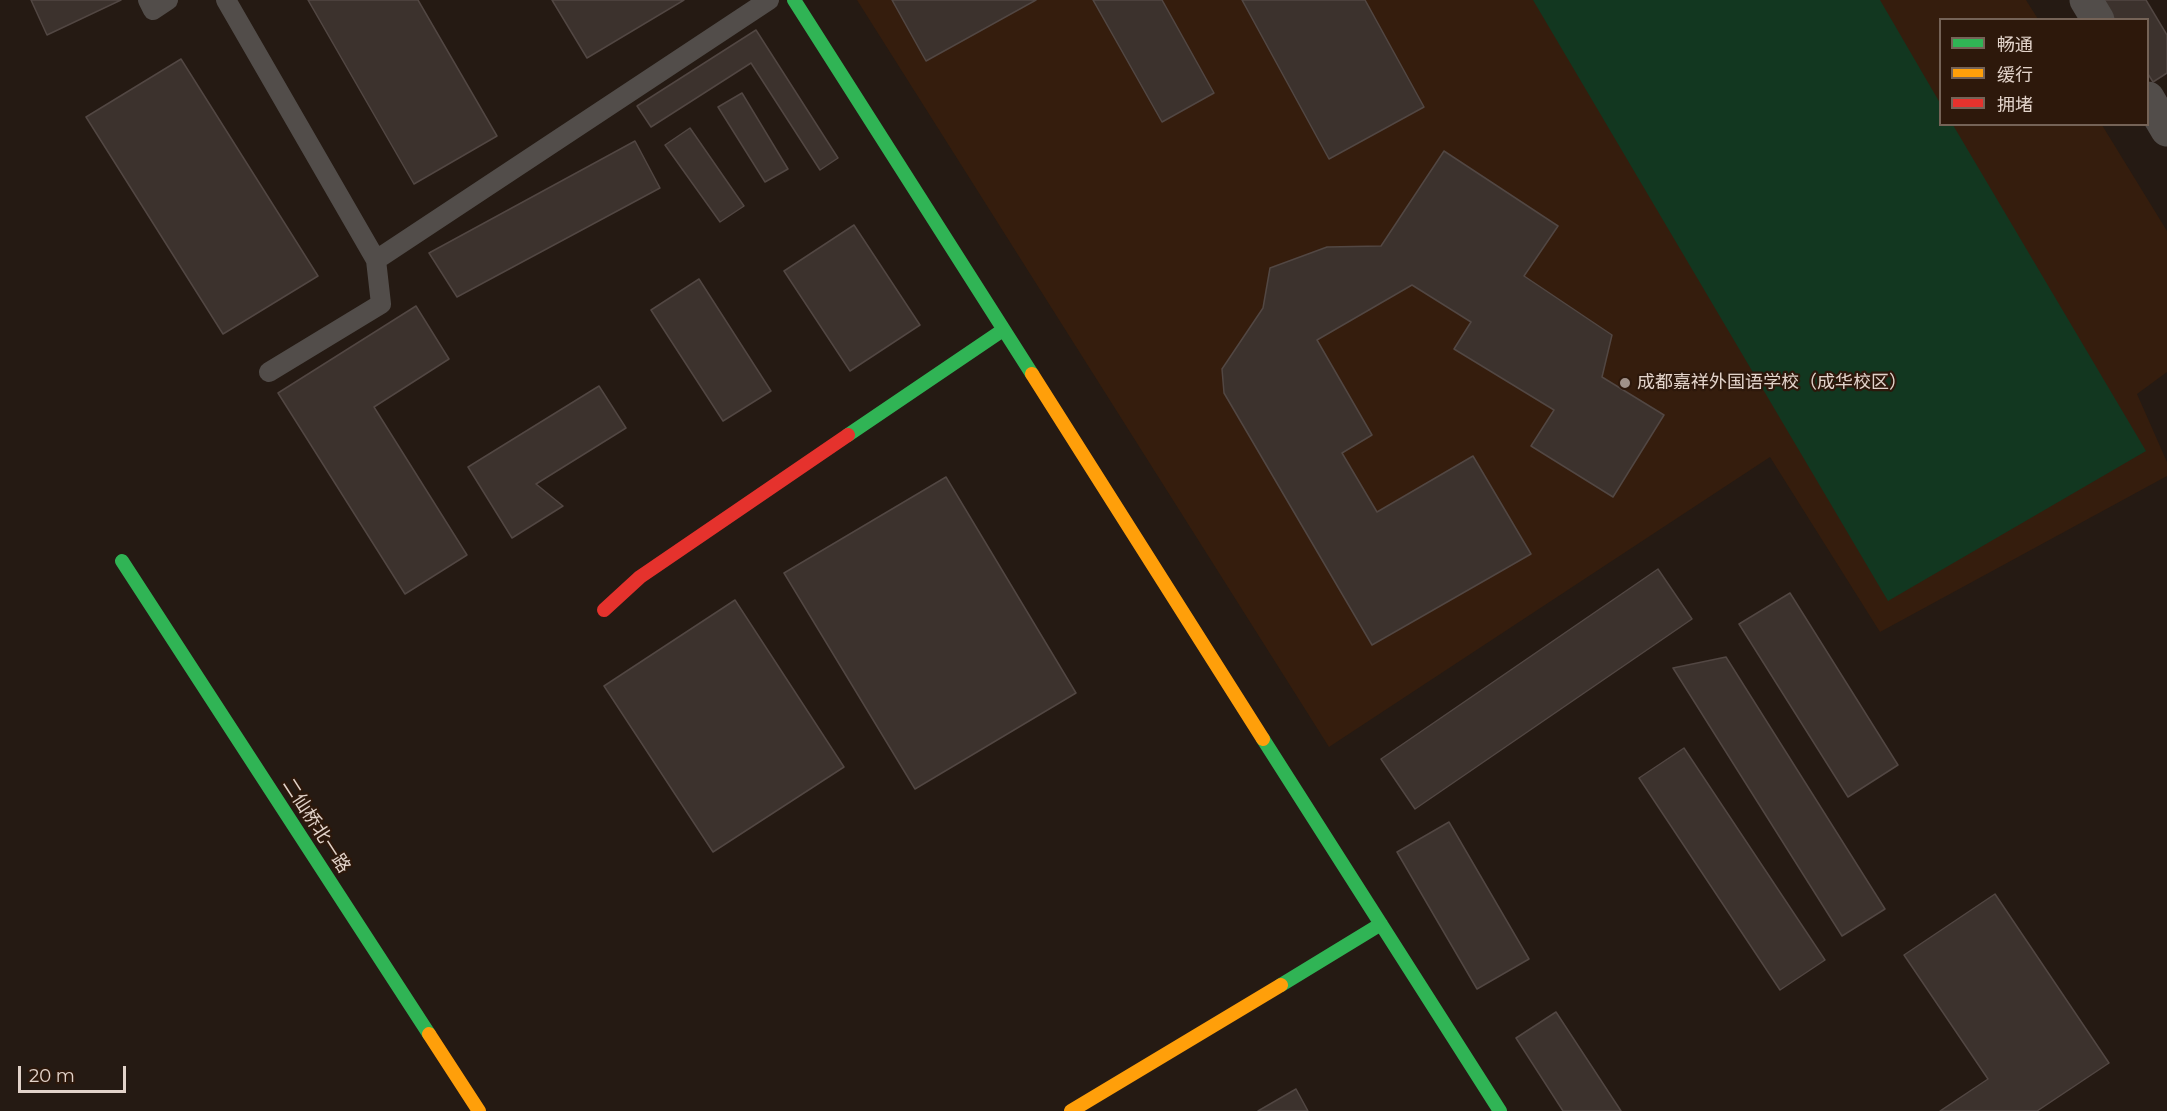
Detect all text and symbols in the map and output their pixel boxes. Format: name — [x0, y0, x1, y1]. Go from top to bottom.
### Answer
legend — [1939, 18, 2149, 126]
text: 畅通 — [1997, 34, 2033, 56]
text: 缓行 — [1997, 64, 2033, 86]
text: 拥堵 — [1997, 94, 2033, 116]
place label: 成都嘉祥外国语学校（成华校区） — [1637, 372, 1907, 394]
marker: 成都嘉祥外国语学校（成华校区） — [1618, 376, 1632, 390]
street label: 二仙桥北一路 — [278, 775, 354, 877]
scale bar — [21, 1054, 129, 1092]
text: 20 m — [29, 1065, 75, 1087]

